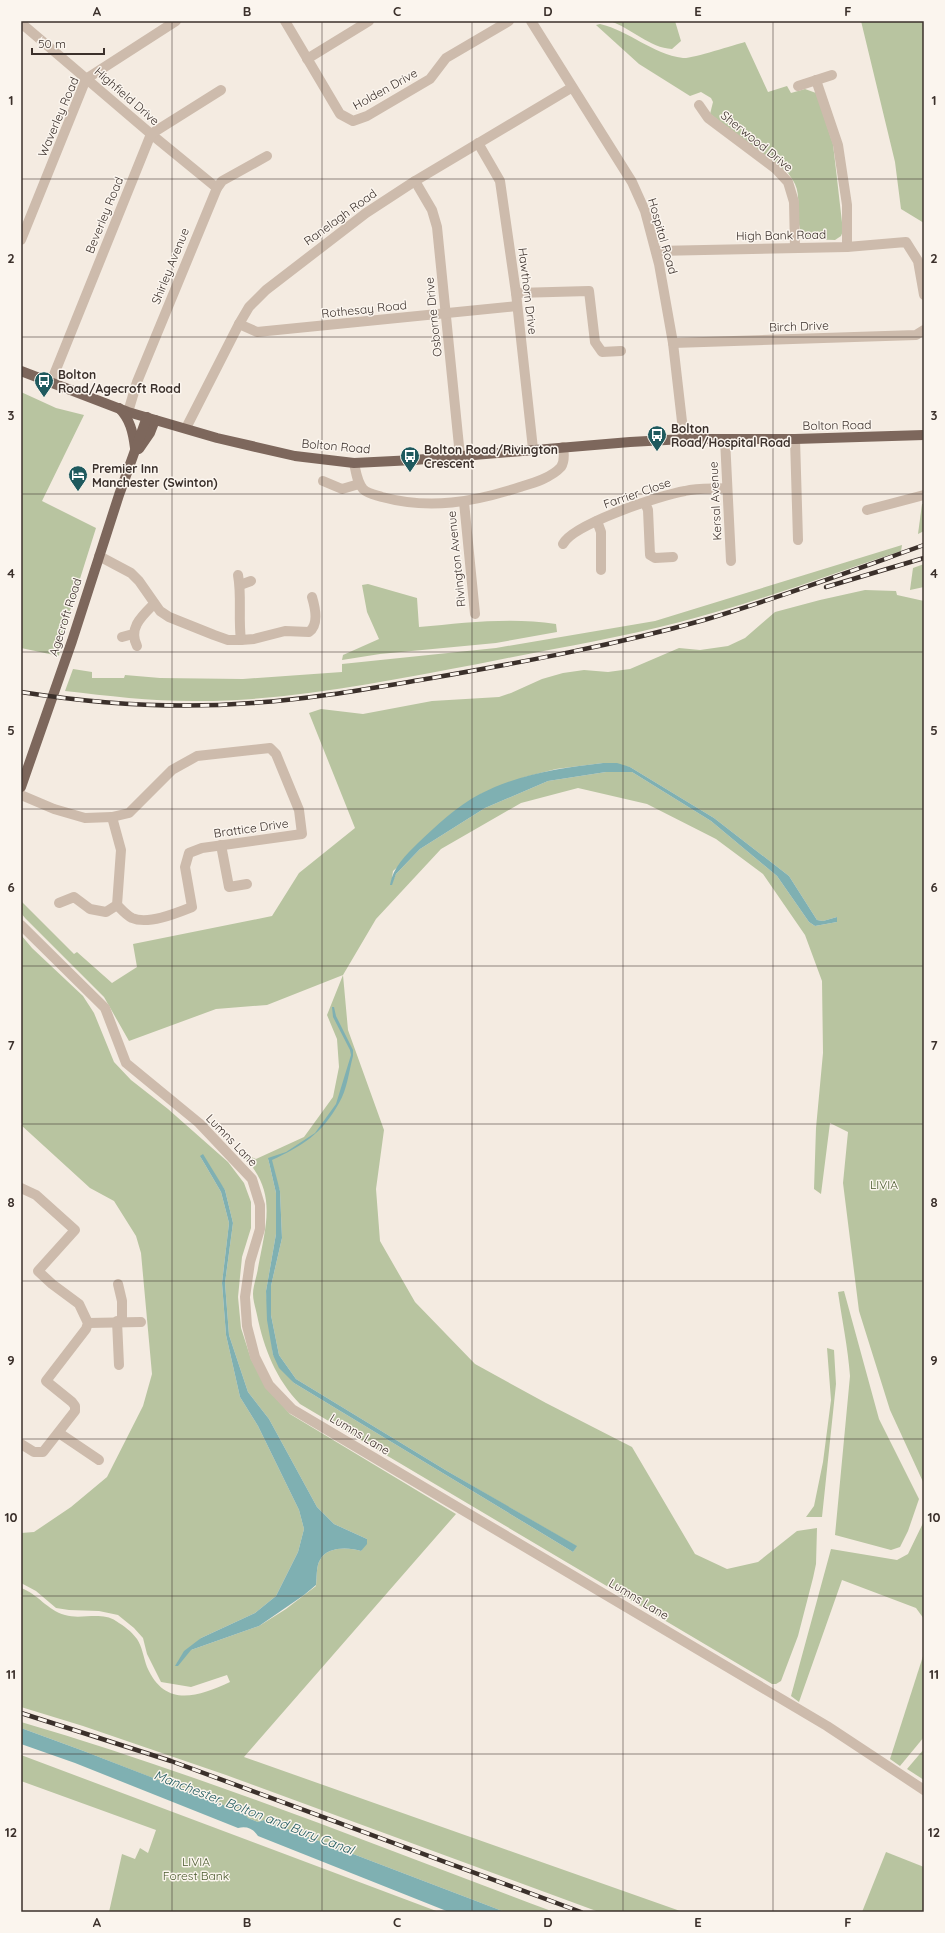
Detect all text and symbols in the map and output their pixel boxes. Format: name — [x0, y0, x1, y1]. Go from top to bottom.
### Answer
text: A — [93, 3, 102, 19]
text: B — [243, 3, 251, 19]
text: C — [393, 3, 401, 19]
text: D — [543, 3, 553, 19]
text: E — [694, 3, 702, 19]
text: F — [844, 3, 852, 19]
scale bar — [32, 30, 104, 56]
text: 50 m — [38, 36, 66, 51]
street label: Highfield Drive — [91, 64, 163, 128]
street label: Holden Drive — [350, 65, 420, 113]
street label: Waverley Road — [34, 75, 82, 159]
text: 1 — [8, 92, 14, 108]
text: 1 — [931, 92, 937, 108]
street label: Sherwood Drive — [718, 107, 796, 175]
street label: Beverley Road — [82, 174, 126, 256]
street label: Ranelagh Road — [301, 186, 379, 248]
street label: Hospital Road — [645, 196, 681, 276]
street label: Shirley Avenue — [148, 225, 192, 306]
street label: High Bank Road — [736, 227, 826, 243]
street label: Hawthorn Drive — [515, 247, 541, 335]
text: 2 — [7, 250, 15, 266]
text: 2 — [930, 250, 938, 266]
street label: Osborne Drive — [421, 276, 445, 357]
street label: Rothesay Road — [321, 297, 407, 321]
street label: Birch Drive — [769, 317, 829, 335]
place label: Bolton Road/Agecroft Road — [58, 367, 181, 396]
bus stop icon: Bolton Road/Agecroft Road — [33, 370, 55, 398]
text: 3 — [8, 407, 15, 423]
text: 3 — [931, 407, 938, 423]
street label: Bolton Road — [802, 417, 872, 433]
place label: Bolton Road/Hospital Road — [671, 421, 791, 450]
bus stop icon: Bolton Road/Hospital Road — [646, 424, 668, 452]
street label: Bolton Road — [301, 436, 371, 456]
place label: Bolton Road/Rivington Crescent — [424, 442, 558, 471]
bus stop icon: Bolton Road/Rivington Crescent — [399, 445, 421, 473]
place label: Premier Inn Manchester (Swinton) — [92, 461, 218, 490]
street label: Kersal Avenue — [705, 461, 725, 541]
hotel icon: Premier Inn Manchester (Swinton) — [67, 464, 89, 492]
street label: Farrier Close — [601, 474, 673, 512]
street label: Rivington Avenue — [443, 510, 469, 608]
text: 4 — [7, 565, 15, 581]
text: 4 — [930, 565, 938, 581]
street label: Agecroft Road — [45, 576, 85, 658]
text: 5 — [7, 722, 15, 738]
text: 5 — [930, 722, 938, 738]
street label: Brattice Drive — [213, 815, 290, 841]
text: 6 — [7, 879, 15, 895]
text: 6 — [930, 879, 938, 895]
text: 7 — [7, 1037, 15, 1053]
text: 7 — [930, 1037, 938, 1053]
street label: Lumns Lane — [203, 1111, 261, 1170]
park label: LIVIA — [870, 1177, 898, 1192]
text: 8 — [7, 1194, 15, 1210]
text: 8 — [930, 1194, 938, 1210]
text: 9 — [7, 1352, 15, 1368]
text: 9 — [930, 1352, 938, 1368]
street label: Lumns Lane — [327, 1410, 393, 1458]
text: 10 — [4, 1509, 18, 1525]
text: 10 — [927, 1509, 941, 1525]
street label: Lumns Lane — [606, 1575, 672, 1623]
text: 11 — [6, 1666, 16, 1682]
text: 11 — [929, 1666, 939, 1682]
water label: Manchester, Bolton and Bury Canal — [152, 1766, 358, 1858]
text: 12 — [5, 1824, 17, 1840]
text: 12 — [928, 1824, 940, 1840]
park label: LIVIA Forest Bank — [163, 1854, 229, 1883]
text: A — [93, 1914, 102, 1930]
text: B — [243, 1914, 251, 1930]
text: C — [393, 1914, 401, 1930]
text: D — [543, 1914, 553, 1930]
text: E — [694, 1914, 702, 1930]
text: F — [844, 1914, 852, 1930]

